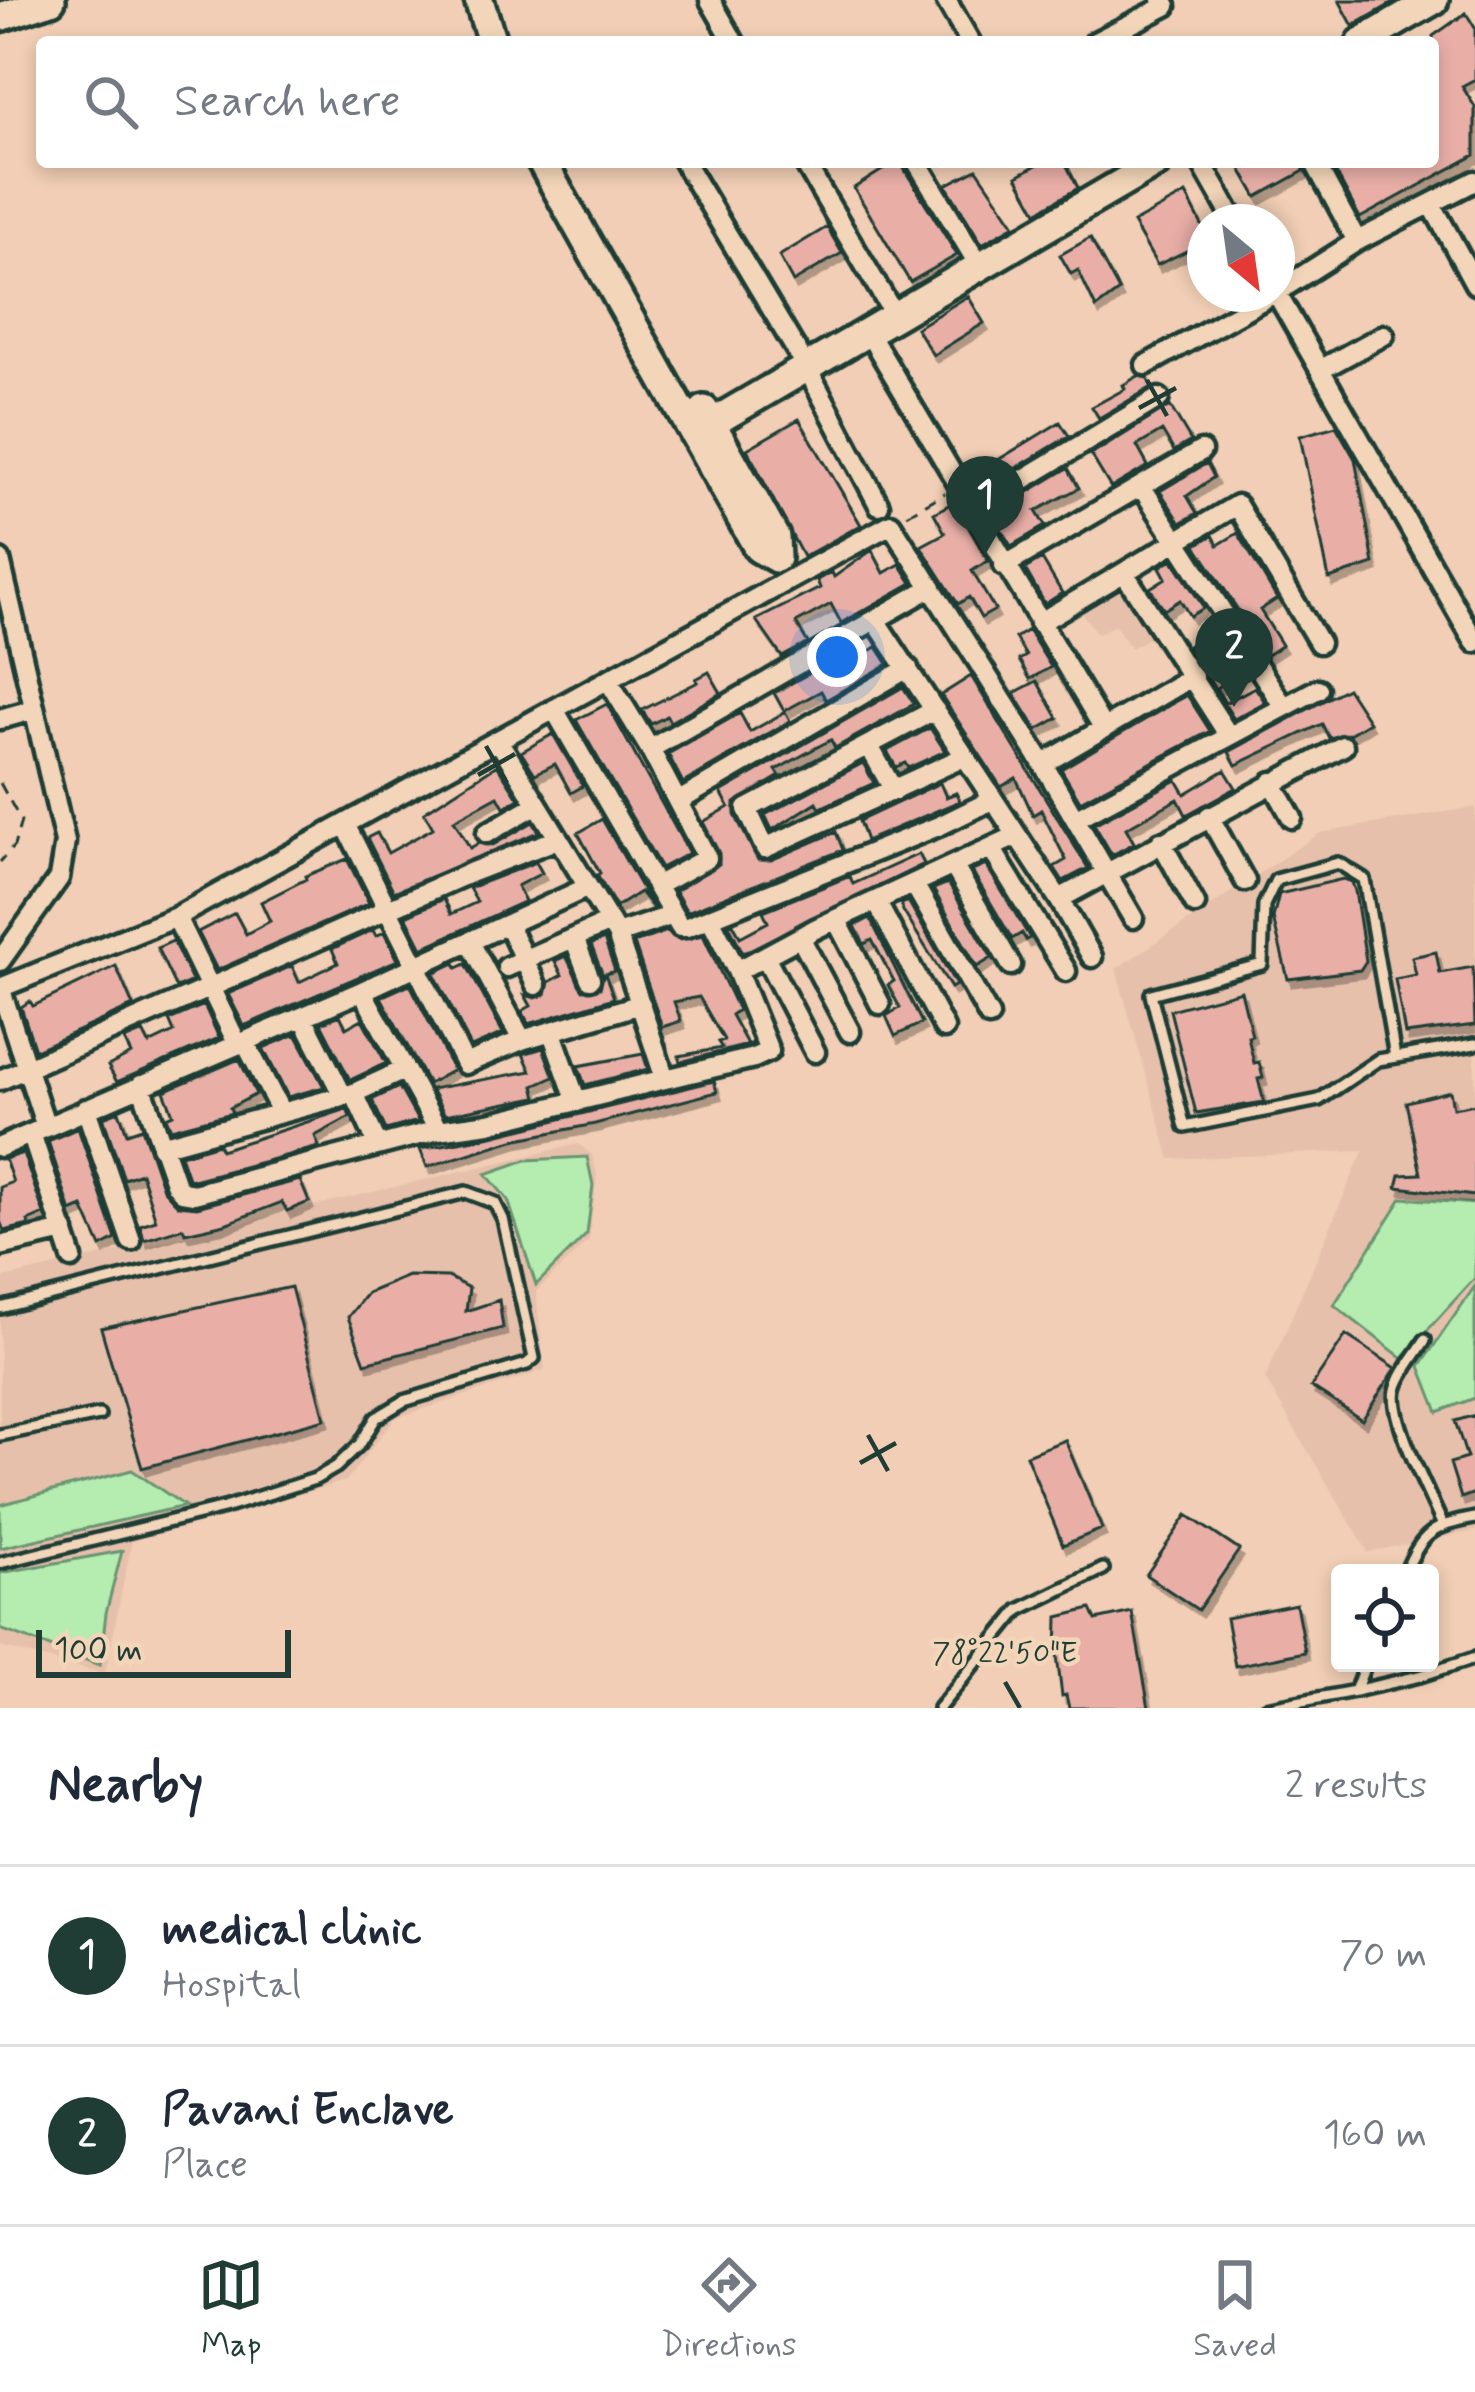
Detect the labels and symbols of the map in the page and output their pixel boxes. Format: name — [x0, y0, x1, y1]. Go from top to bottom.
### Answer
north arrow — [1187, 204, 1295, 312]
pin: 1 — [946, 456, 1024, 555]
pin: 2 — [1195, 608, 1273, 707]
your location — [807, 627, 867, 687]
scale bar — [36, 1624, 291, 1677]
text: 78°22'50"E — [932, 1634, 1078, 1673]

